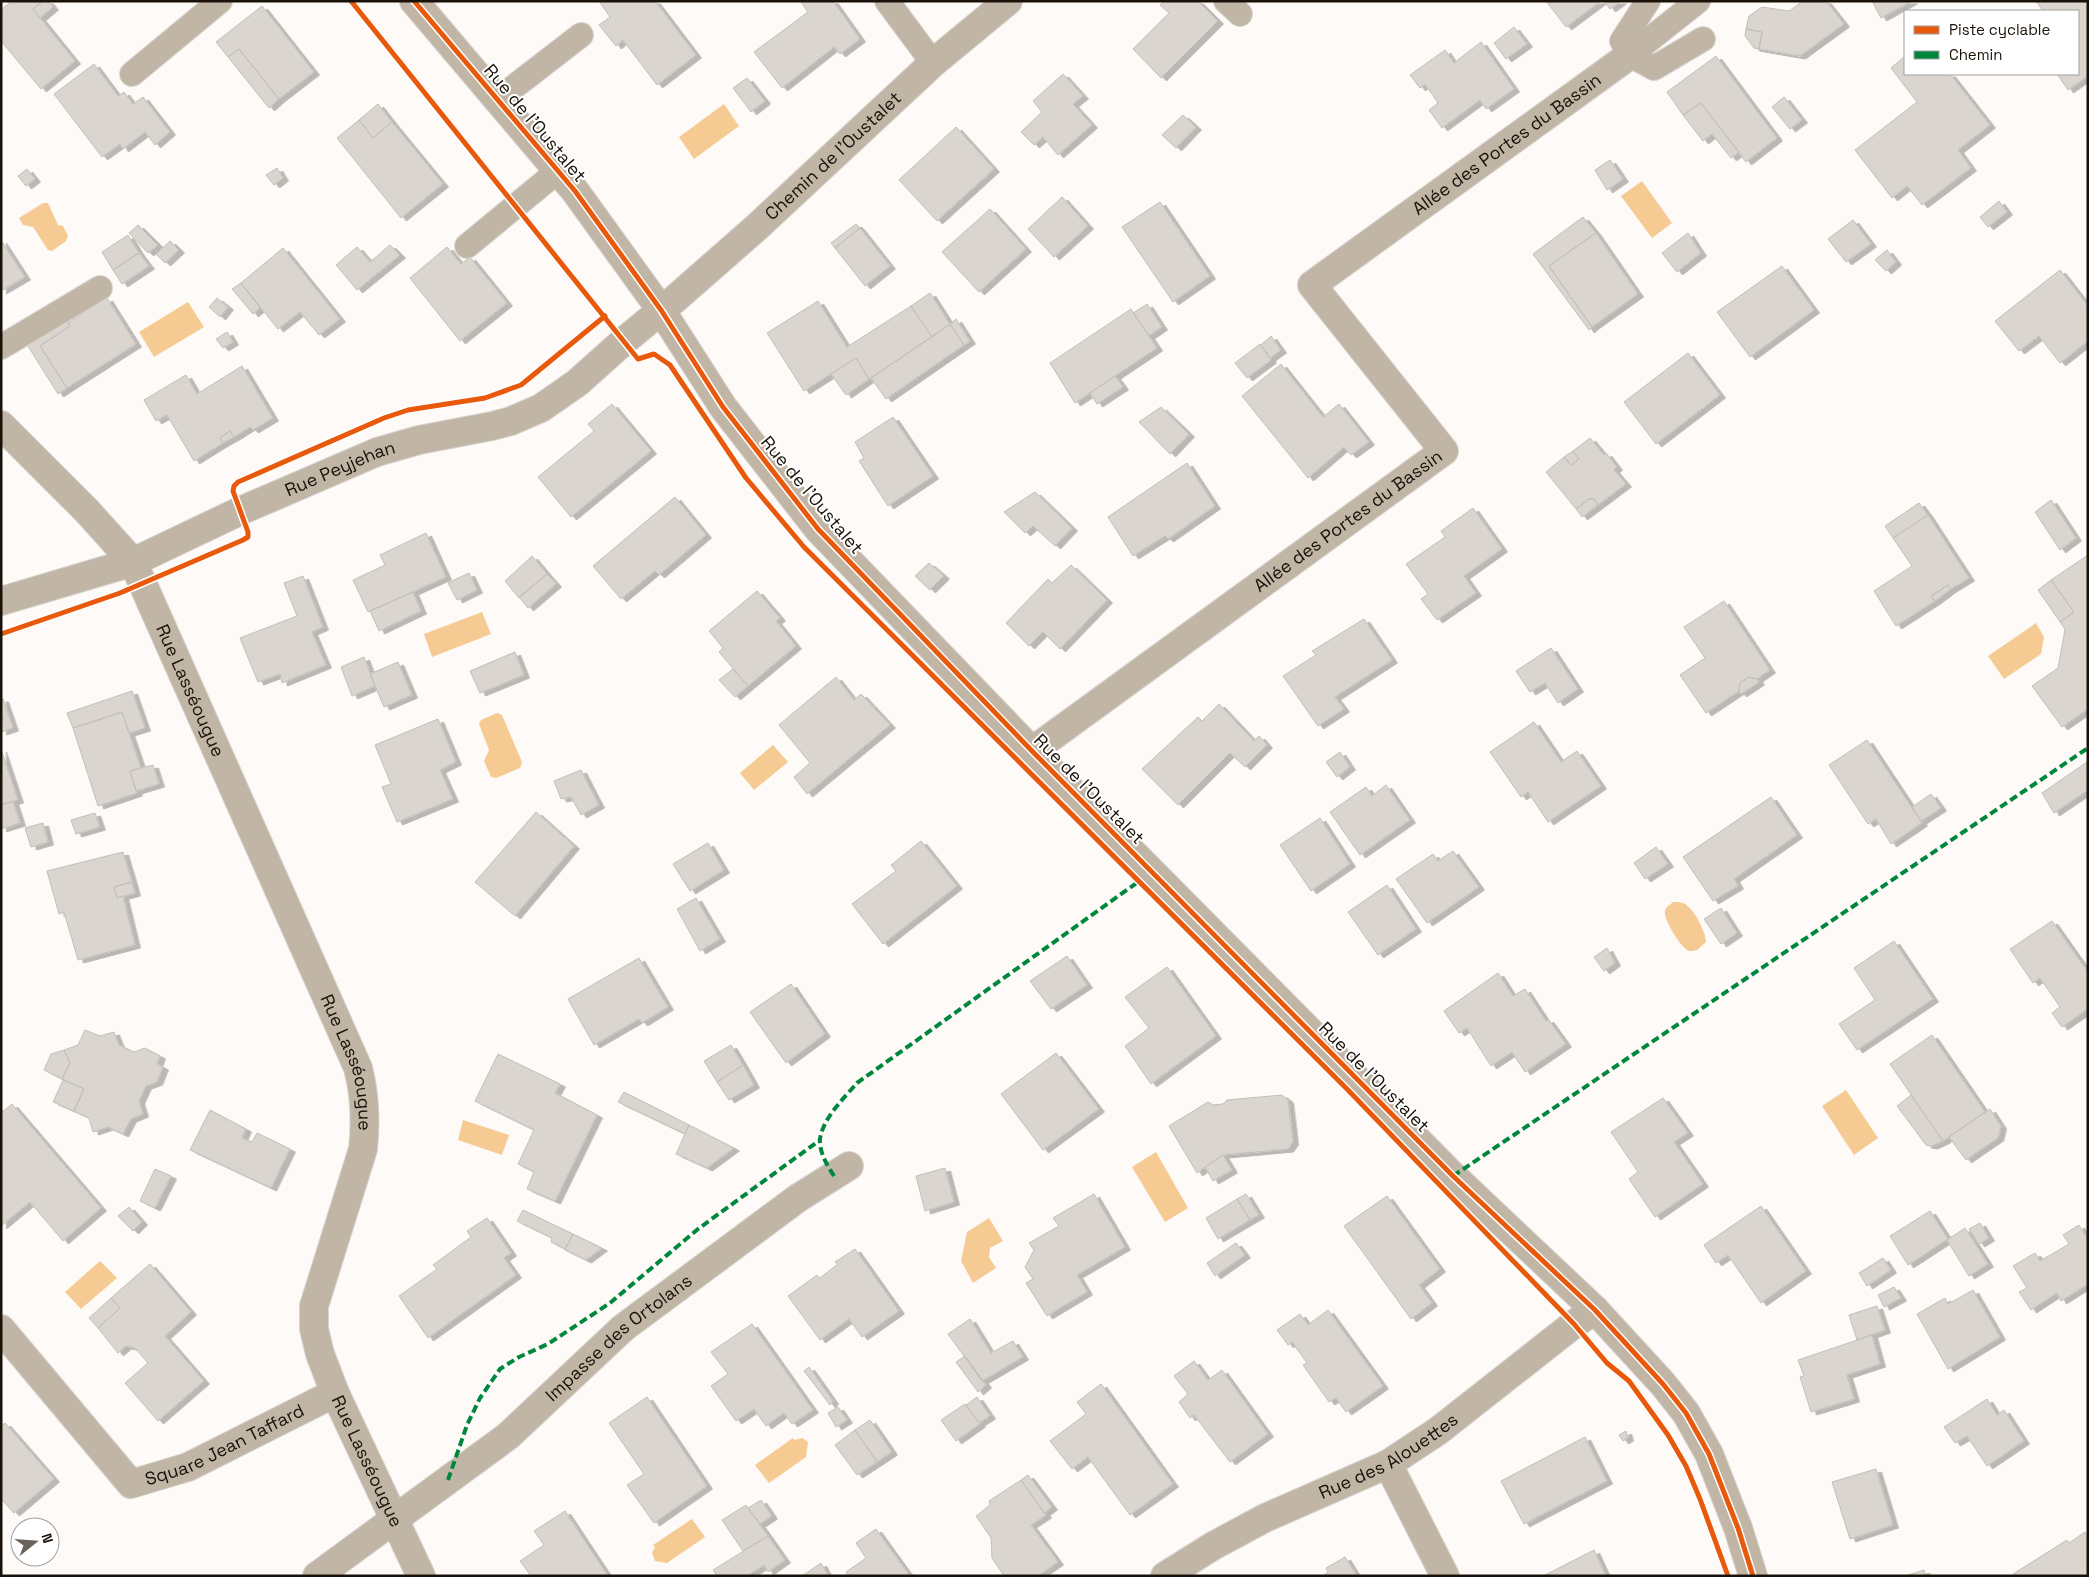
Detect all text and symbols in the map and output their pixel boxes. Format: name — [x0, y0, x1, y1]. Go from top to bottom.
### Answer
legend — [1904, 10, 2079, 75]
text: Piste cyclable — [1949, 20, 2051, 39]
text: Chemin — [1949, 45, 2002, 64]
street label: Rue de l'Oustalet — [479, 59, 592, 186]
street label: Allée des Portes du Bassin — [1407, 68, 1605, 220]
street label: Chemin de l'Oustalet — [760, 86, 906, 225]
street label: Rue de l'Oustalet — [756, 431, 869, 558]
street label: Rue Peyjehan — [281, 435, 398, 501]
street label: Allée des Portes du Bassin — [1249, 444, 1447, 597]
street label: Rue Lasséougue — [151, 620, 230, 760]
street label: Rue de l'Oustalet — [1029, 728, 1150, 849]
street label: Rue Lasséougue — [316, 990, 377, 1131]
street label: Rue de l'Oustalet — [1314, 1016, 1435, 1137]
street label: Impasse des Ortolans — [540, 1269, 696, 1406]
street label: Rue Lasséougue — [327, 1391, 408, 1531]
street label: Square Jean Taffard — [142, 1398, 308, 1490]
street label: Rue des Alouettes — [1315, 1408, 1462, 1504]
north arrow — [10, 1517, 60, 1567]
text: N — [37, 1531, 57, 1545]

